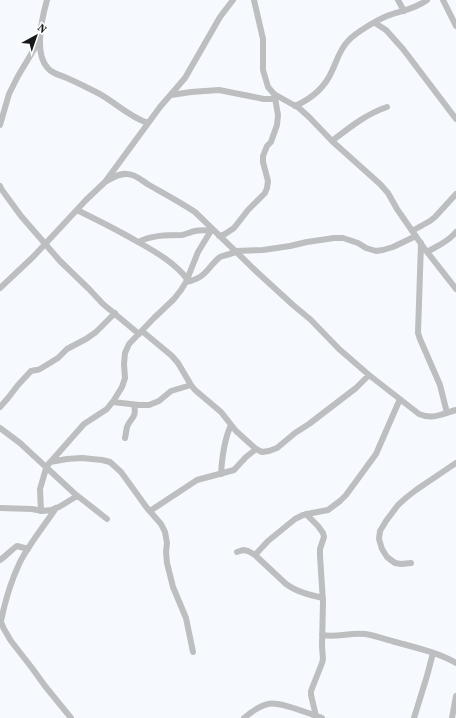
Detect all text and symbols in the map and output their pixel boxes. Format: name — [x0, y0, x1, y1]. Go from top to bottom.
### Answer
north arrow — [16, 16, 56, 56]
text: N — [34, 20, 50, 37]

